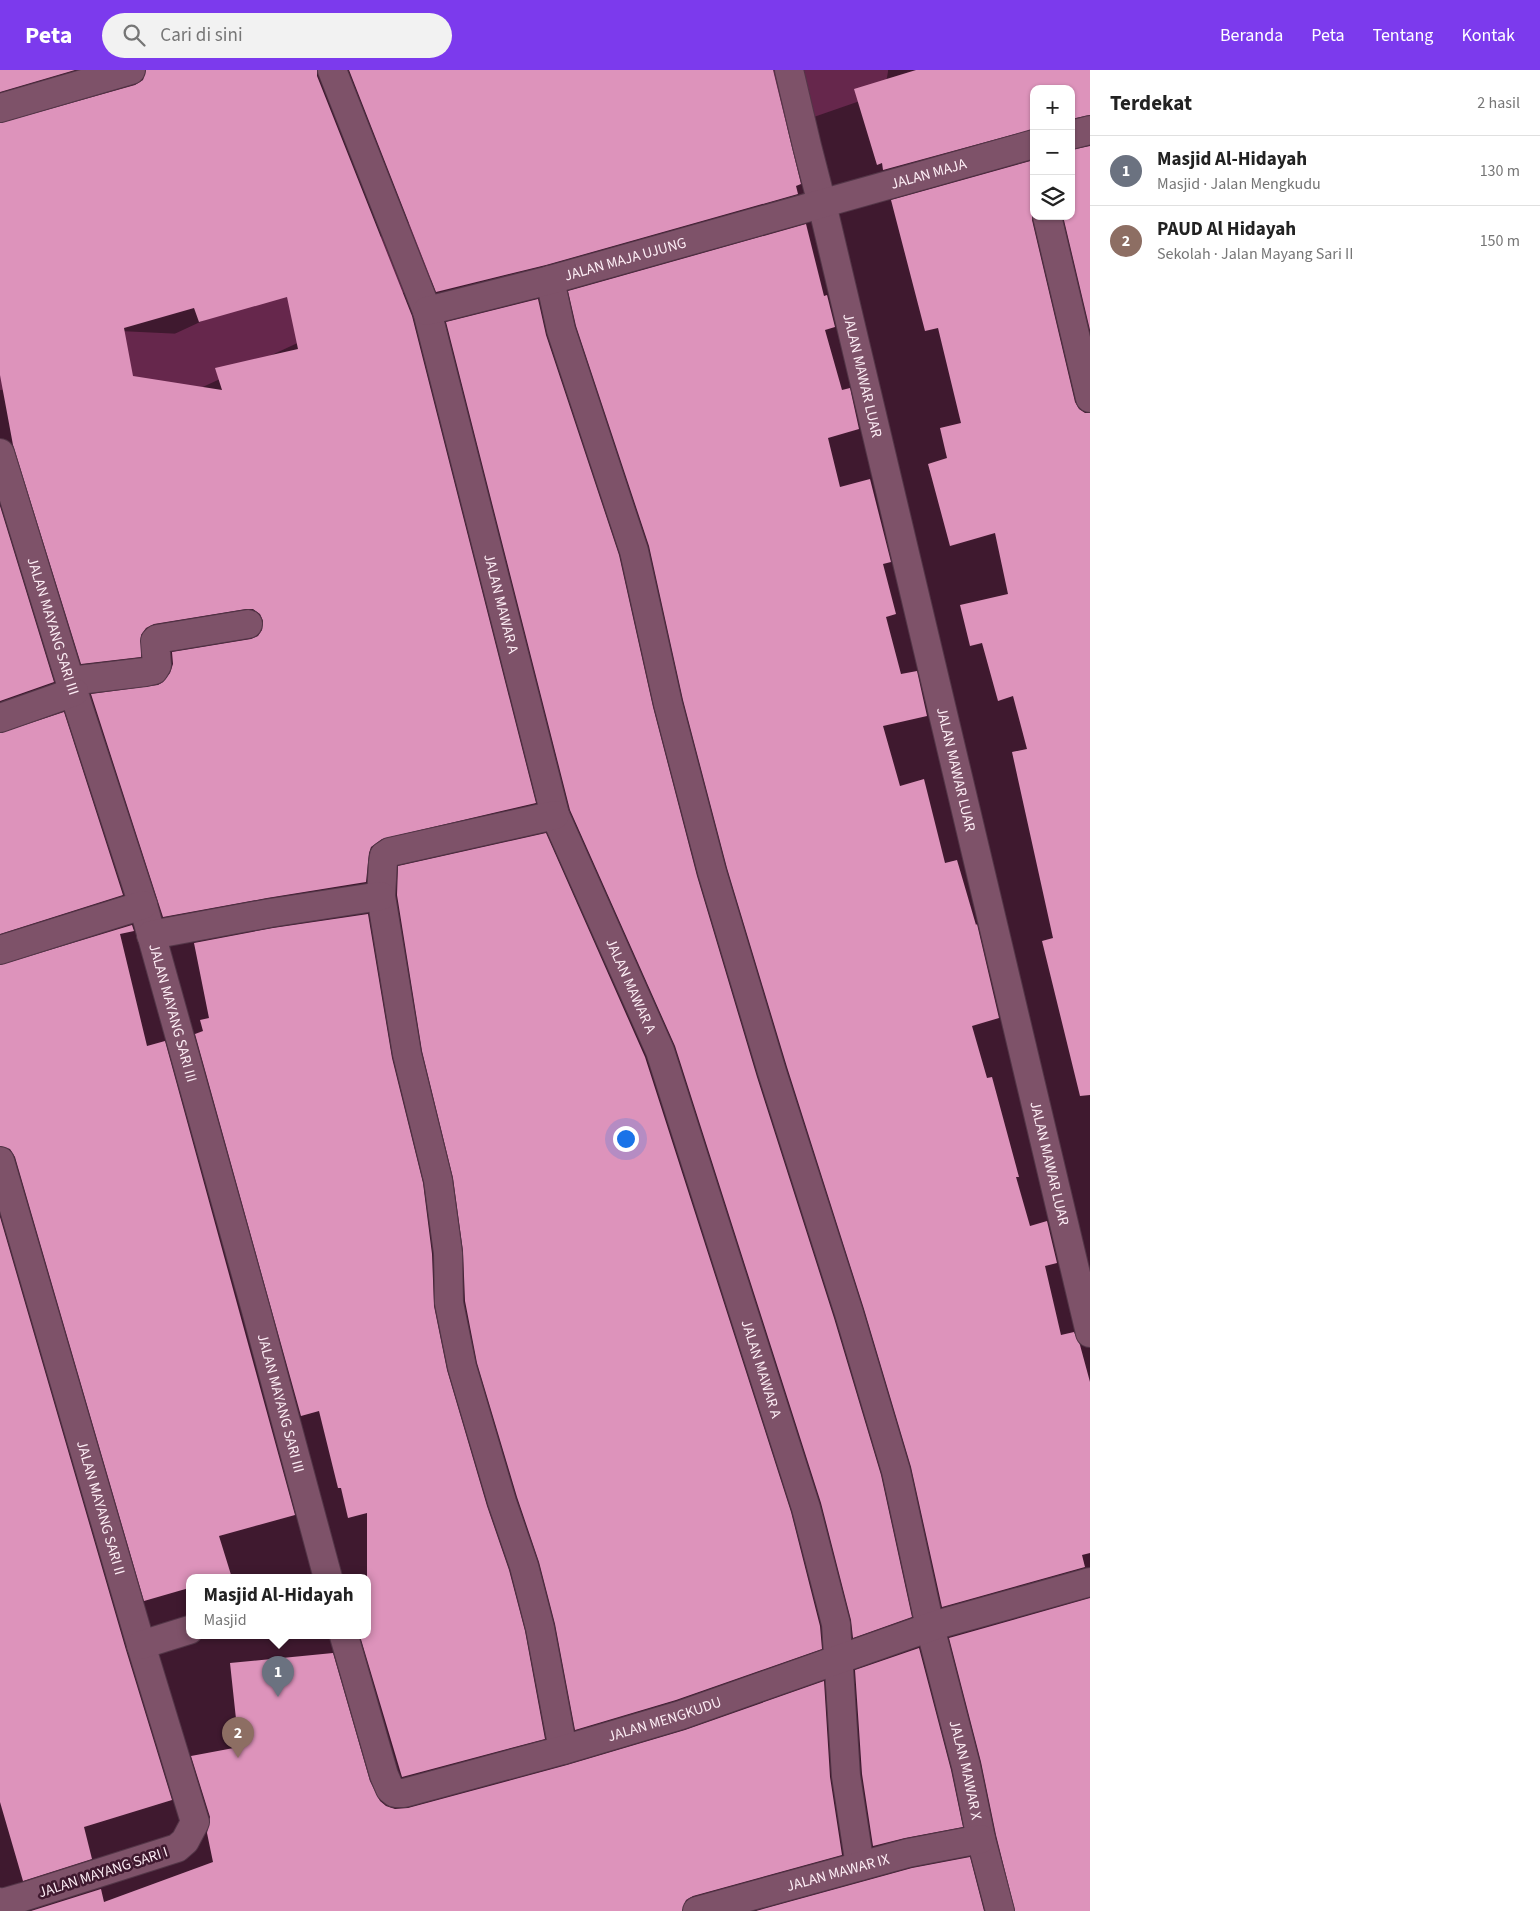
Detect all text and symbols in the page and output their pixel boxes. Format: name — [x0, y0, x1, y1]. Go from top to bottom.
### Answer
search box — [102, 13, 452, 58]
text: Peta — [25, 18, 72, 53]
icon: search — [120, 21, 148, 49]
text: Cari di sini — [160, 22, 243, 49]
text: Beranda — [1220, 23, 1283, 48]
text: Peta — [1311, 23, 1344, 48]
text: Tentang — [1372, 23, 1433, 48]
text: Kontak — [1461, 23, 1515, 48]
map controls — [1030, 85, 1075, 220]
button: + — [1030, 85, 1075, 130]
text: Terdekat — [1110, 88, 1192, 118]
text: 2 hasil — [1477, 92, 1520, 114]
button: − — [1030, 130, 1075, 175]
text: Masjid Al-Hidayah — [1157, 146, 1307, 173]
street label: JALAN MAJA — [888, 153, 970, 195]
text: 1 — [1122, 160, 1130, 182]
text: 130 m — [1480, 160, 1520, 182]
text: Masjid · Jalan Mengkudu — [1157, 173, 1321, 195]
button: layers — [1030, 175, 1075, 220]
text: PAUD Al Hidayah — [1157, 216, 1296, 243]
text: 2 — [1122, 230, 1130, 252]
text: 150 m — [1480, 230, 1520, 252]
street label: JALAN MAJA UJUNG — [562, 232, 689, 286]
text: Sekolah · Jalan Mayang Sari II — [1157, 243, 1353, 265]
street label: JALAN MAWAR LUAR — [837, 311, 887, 440]
street label: JALAN MAWAR A — [478, 552, 524, 657]
street label: JALAN MAYANG SARI III — [22, 555, 84, 698]
street label: JALAN MAWAR LUAR — [931, 705, 981, 834]
street label: JALAN MAWAR A — [600, 935, 661, 1038]
street label: JALAN MAYANG SARI III — [143, 941, 202, 1085]
street label: JALAN MAWAR LUAR — [1024, 1099, 1074, 1228]
your location — [613, 1126, 639, 1152]
street label: JALAN MAWAR A — [735, 1317, 787, 1422]
street label: JALAN MAYANG SARI III — [252, 1331, 309, 1475]
street label: JALAN MAYANG SARI II — [71, 1438, 130, 1577]
popup — [186, 1574, 371, 1639]
text: Masjid Al-Hidayah — [203, 1582, 354, 1609]
text: Masjid — [203, 1609, 247, 1631]
pin: 1 — [262, 1656, 294, 1697]
street label: JALAN MENGKUDU — [605, 1692, 724, 1747]
pin: 2 — [222, 1717, 254, 1758]
street label: JALAN MAWAR X — [944, 1718, 987, 1822]
street label: JALAN MAYANG SARI I — [36, 1842, 171, 1903]
street label: JALAN MAWAR IX — [784, 1849, 892, 1897]

